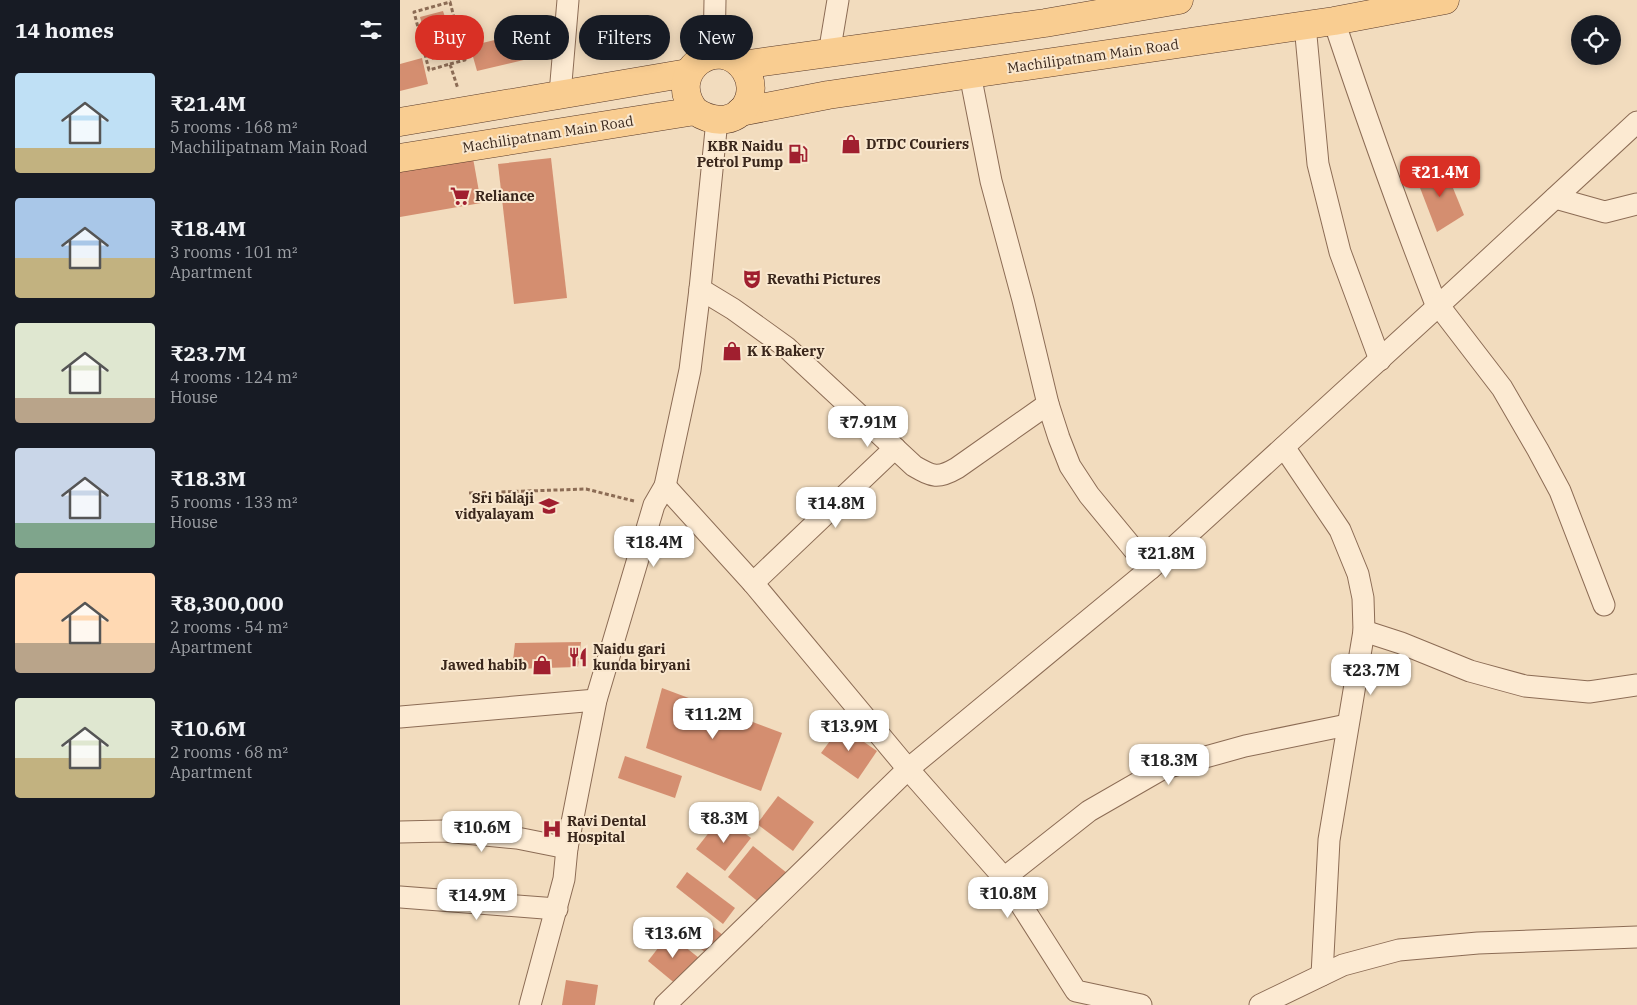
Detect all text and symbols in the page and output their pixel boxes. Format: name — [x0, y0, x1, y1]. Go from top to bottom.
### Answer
chip: Buy — [415, 15, 484, 60]
chip: Rent — [494, 15, 569, 60]
chip: Filters — [579, 15, 670, 60]
chip: New — [680, 15, 753, 60]
map controls — [1571, 15, 1621, 65]
button: locate — [1571, 15, 1621, 65]
text: 14 homes — [15, 16, 114, 44]
icon: filters — [357, 16, 385, 44]
street label: Machilipatnam Main Road — [1006, 35, 1180, 77]
text: ₹21.4M — [170, 89, 246, 117]
icon: home — [55, 93, 115, 153]
street label: Machilipatnam Main Road — [461, 112, 635, 156]
text: 5 rooms · 168 m² — [170, 117, 298, 137]
shop icon: DTDC Couriers — [840, 133, 862, 155]
place label: DTDC Couriers — [866, 135, 969, 153]
text: Machilipatnam Main Road — [170, 137, 368, 157]
place label: KBR Naidu Petrol Pump — [697, 137, 783, 171]
fuel station icon: KBR Naidu Petrol Pump — [787, 143, 809, 165]
pin: ₹21.4M — [1399, 156, 1481, 198]
text: ₹21.4M — [1411, 162, 1469, 182]
supermarket icon: Reliance — [449, 185, 471, 207]
place label: Reliance — [475, 187, 535, 205]
text: ₹18.4M — [170, 214, 246, 242]
icon: home — [55, 218, 115, 278]
text: 3 rooms · 101 m² — [170, 242, 298, 262]
text: Apartment — [170, 262, 252, 282]
theatre icon: Revathi Pictures — [741, 268, 763, 290]
place label: Revathi Pictures — [767, 270, 881, 288]
text: ₹23.7M — [170, 339, 246, 367]
shop icon: K K Bakery — [721, 340, 743, 362]
place label: K K Bakery — [747, 342, 825, 360]
icon: home — [55, 343, 115, 403]
text: 4 rooms · 124 m² — [170, 367, 298, 387]
text: House — [170, 387, 218, 407]
pin: ₹7.91M — [827, 406, 909, 448]
text: ₹7.91M — [839, 412, 897, 432]
text: ₹18.3M — [170, 464, 246, 492]
icon: home — [55, 468, 115, 528]
pin: ₹14.8M — [795, 486, 877, 529]
place label: Sri balaji vidyalayam — [455, 489, 534, 523]
text: 5 rooms · 133 m² — [170, 492, 298, 512]
text: ₹14.8M — [807, 493, 865, 513]
school or university icon: Sri balaji vidyalayam — [538, 495, 560, 517]
text: House — [170, 512, 218, 532]
pin: ₹18.4M — [613, 526, 695, 568]
text: ₹18.4M — [625, 532, 683, 552]
pin: ₹21.8M — [1125, 536, 1207, 579]
text: ₹21.8M — [1137, 543, 1195, 563]
text: ₹8,300,000 — [170, 589, 284, 617]
icon: home — [55, 593, 115, 653]
text: 2 rooms · 54 m² — [170, 617, 288, 637]
text: Apartment — [170, 637, 252, 657]
place label: Naidu gari kunda biryani — [593, 640, 691, 674]
restaurant icon: Naidu gari kunda biryani — [567, 646, 589, 668]
shop icon: Jawed habib — [531, 654, 553, 676]
pin: ₹23.7M — [1330, 654, 1412, 696]
place label: Jawed habib — [441, 656, 527, 674]
text: ₹23.7M — [1342, 660, 1400, 680]
pin: ₹11.2M — [672, 698, 754, 740]
text: ₹11.2M — [684, 704, 742, 724]
pin: ₹13.9M — [808, 710, 890, 752]
text: ₹10.6M — [170, 714, 246, 742]
text: ₹13.9M — [820, 716, 878, 736]
icon: home — [55, 718, 115, 778]
text: 2 rooms · 68 m² — [170, 742, 288, 762]
pin: ₹18.3M — [1128, 744, 1210, 786]
text: ₹18.3M — [1140, 750, 1198, 770]
text: Apartment — [170, 762, 252, 782]
pin: ₹8.3M — [689, 802, 759, 844]
text: ₹8.3M — [700, 808, 748, 828]
pin: ₹10.6M — [441, 810, 523, 853]
place label: Ravi Dental Hospital — [567, 812, 647, 846]
text: ₹10.6M — [453, 817, 511, 837]
hospital icon: Ravi Dental Hospital — [541, 818, 563, 840]
pin: ₹10.8M — [967, 876, 1049, 919]
pin: ₹14.9M — [436, 878, 518, 921]
text: ₹10.8M — [979, 883, 1037, 903]
text: ₹14.9M — [448, 885, 506, 905]
pin: ₹13.6M — [632, 916, 714, 959]
text: ₹13.6M — [644, 923, 702, 943]

